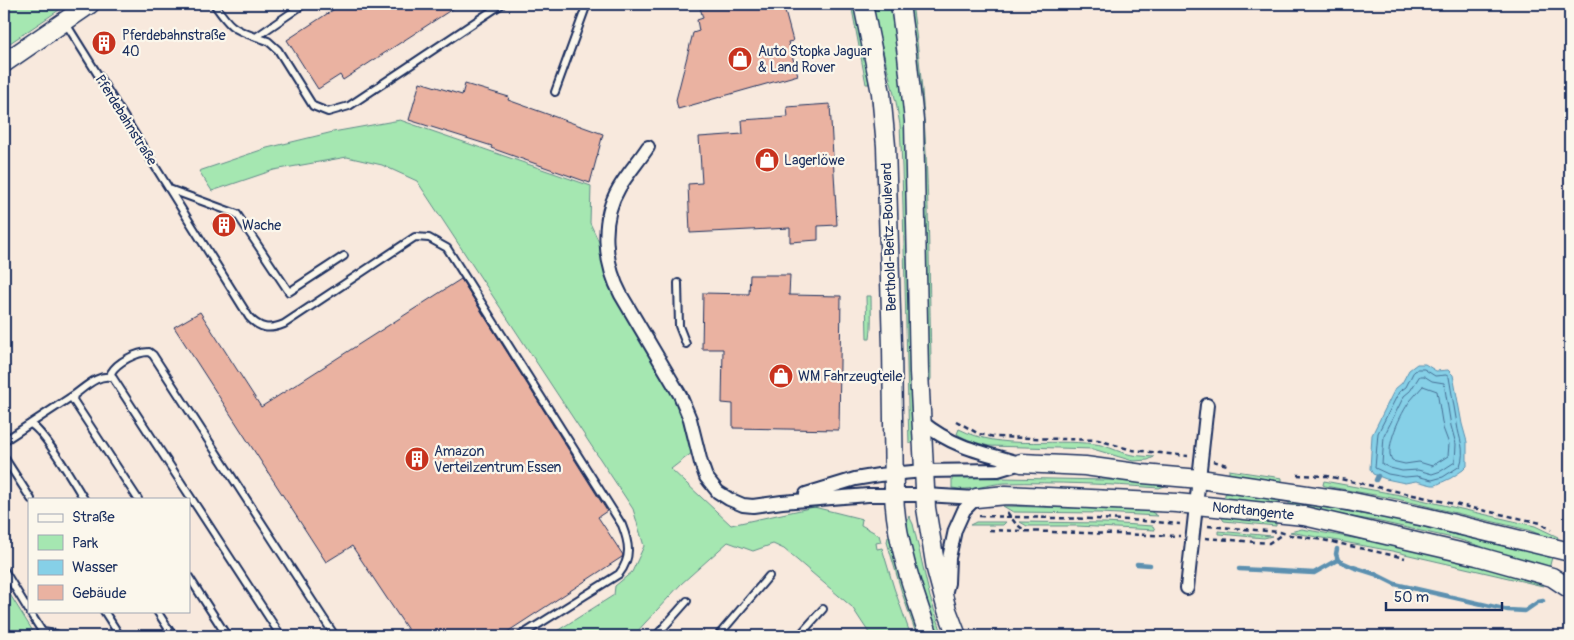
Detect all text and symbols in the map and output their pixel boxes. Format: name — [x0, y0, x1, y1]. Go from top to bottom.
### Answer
place label: Pferdebahnstraße 40 — [122, 27, 226, 60]
building icon: Pferdebahnstraße 40 — [91, 30, 117, 56]
place label: Auto Stopka Jaguar & Land Rover — [758, 43, 872, 76]
shop icon: Auto Stopka Jaguar & Land Rover — [727, 46, 753, 72]
street label: Pferdebahnstraße — [91, 72, 161, 169]
shop icon: Lagerlöwe — [754, 147, 780, 173]
place label: Lagerlöwe — [784, 152, 845, 169]
street label: Berthold-Beitz-Boulevard — [878, 162, 900, 312]
building icon: Wache — [211, 212, 237, 238]
place label: Wache — [242, 217, 281, 234]
shop icon: WM Fahrzeugteile — [768, 363, 794, 389]
place label: WM Fahrzeugteile — [798, 368, 902, 385]
place label: Amazon Verteilzentrum Essen — [434, 443, 562, 476]
building icon: Amazon Verteilzentrum Essen — [404, 446, 430, 472]
legend — [28, 498, 190, 612]
street label: Nordtangente — [1211, 498, 1295, 524]
text: Straße — [72, 508, 115, 527]
text: Park — [72, 534, 99, 553]
text: Wasser — [72, 558, 119, 577]
scale bar — [1386, 580, 1503, 612]
text: Gebäude — [72, 584, 127, 603]
text: 50 m — [1394, 588, 1429, 607]

